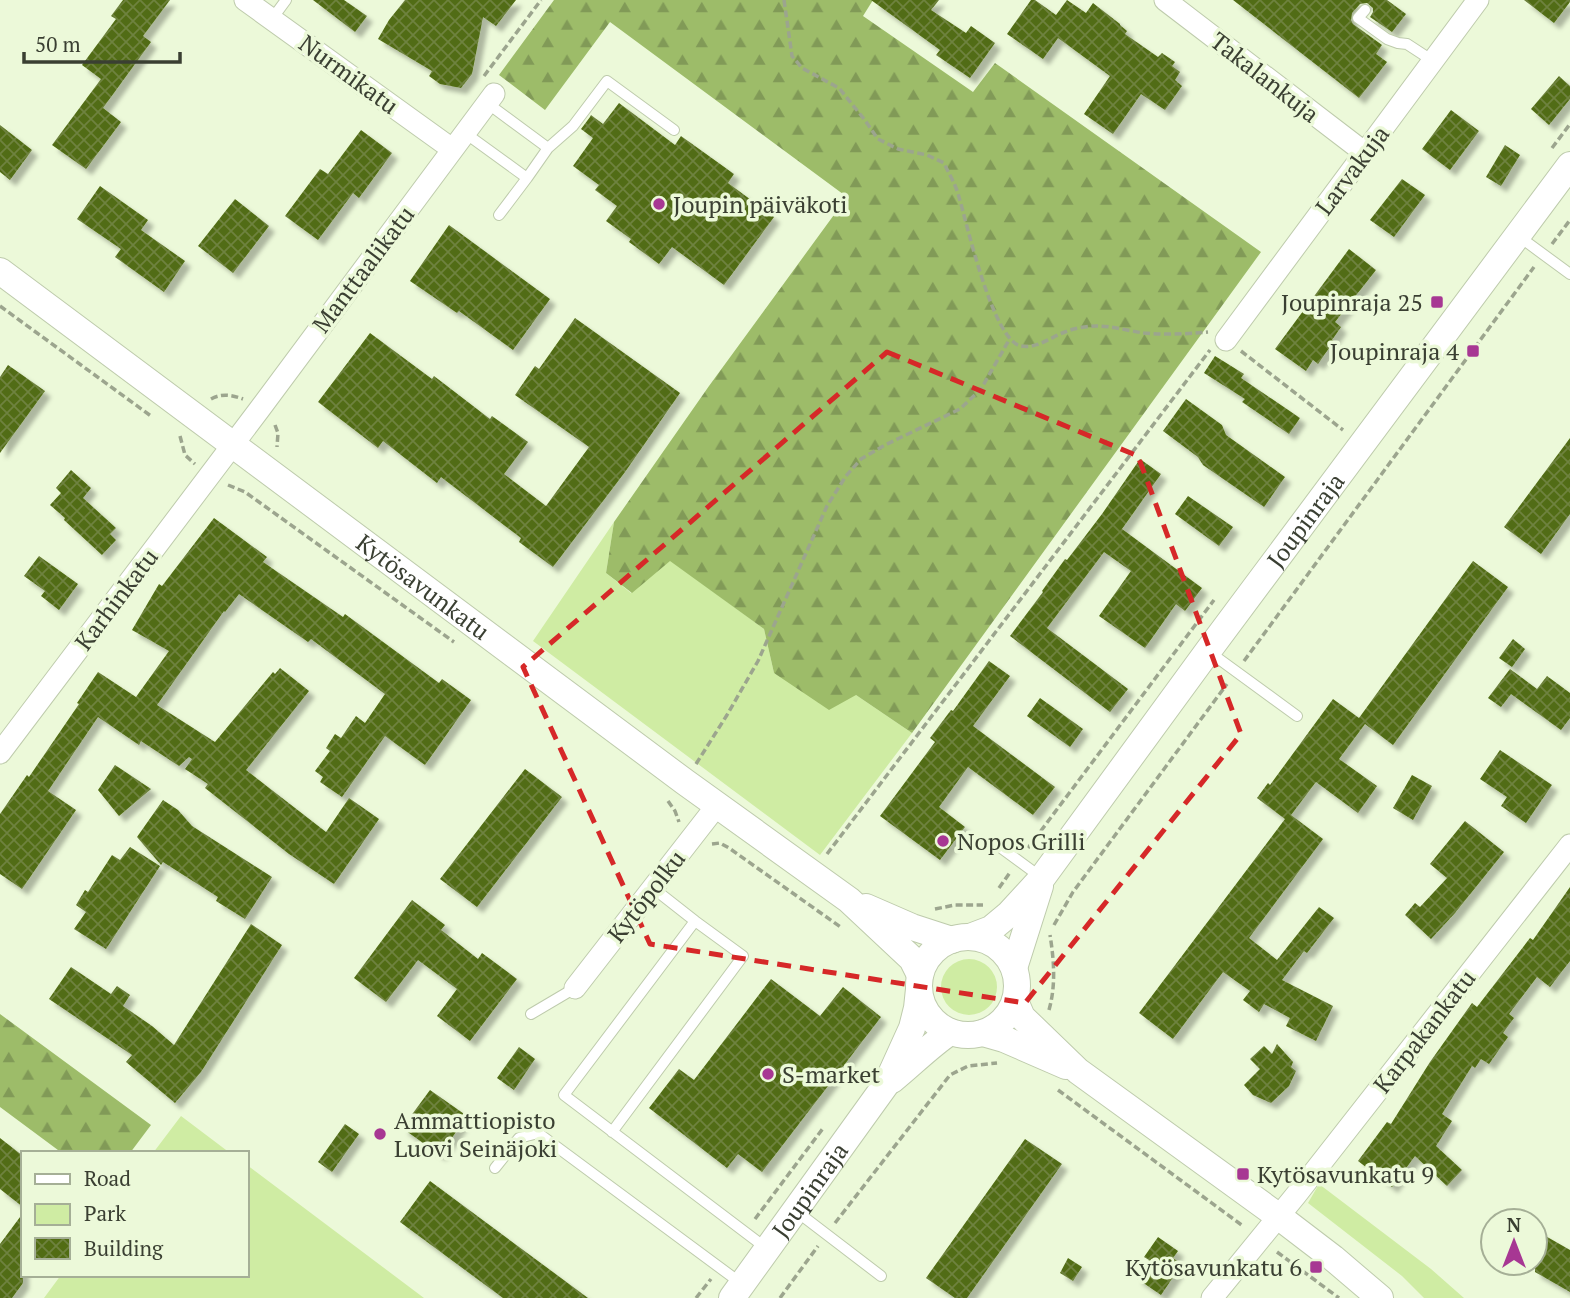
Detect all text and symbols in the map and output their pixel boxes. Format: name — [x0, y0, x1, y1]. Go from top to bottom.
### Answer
scale bar — [24, 21, 180, 65]
street label: Takalankuja — [1204, 25, 1326, 129]
street label: Nurmikatu — [293, 27, 405, 121]
text: 50 m — [35, 30, 81, 58]
street label: Larvakuja — [1308, 119, 1396, 221]
place label: Joupin päiväkoti — [673, 188, 848, 220]
marker: Joupin päiväkoti — [651, 196, 667, 212]
street label: Manttaalikatu — [305, 199, 421, 339]
place label: Joupinraja 25 — [1281, 286, 1423, 318]
marker: Joupinraja 25 — [1429, 294, 1445, 310]
place label: Joupinraja 4 — [1330, 335, 1459, 367]
marker: Joupinraja 4 — [1465, 343, 1481, 359]
street label: Joupinraja — [1259, 466, 1351, 574]
street label: Kytösavunkatu — [350, 527, 496, 647]
street label: Karhinkatu — [67, 541, 165, 656]
place label: Nopos Grilli — [957, 825, 1086, 857]
marker: Nopos Grilli — [935, 833, 951, 849]
street label: Kytöpolku — [600, 843, 692, 949]
street label: Karpakankatu — [1366, 962, 1482, 1099]
place label: S-market — [782, 1058, 880, 1090]
marker: S-market — [760, 1066, 776, 1082]
place label: Ammattiopisto Luovi Seinäjoki — [394, 1104, 557, 1164]
marker: Ammattiopisto Luovi Seinäjoki — [372, 1126, 388, 1142]
street label: Joupinraja — [764, 1136, 855, 1244]
legend — [21, 1151, 248, 1277]
place label: Kytösavunkatu 9 — [1257, 1158, 1434, 1190]
text: Road — [84, 1164, 131, 1192]
marker: Kytösavunkatu 9 — [1235, 1166, 1251, 1182]
text: Park — [84, 1199, 126, 1227]
north arrow — [1479, 1207, 1549, 1277]
text: N — [1507, 1212, 1522, 1237]
text: Building — [84, 1234, 164, 1262]
place label: Kytösavunkatu 6 — [1125, 1251, 1302, 1283]
marker: Kytösavunkatu 6 — [1308, 1259, 1324, 1275]

